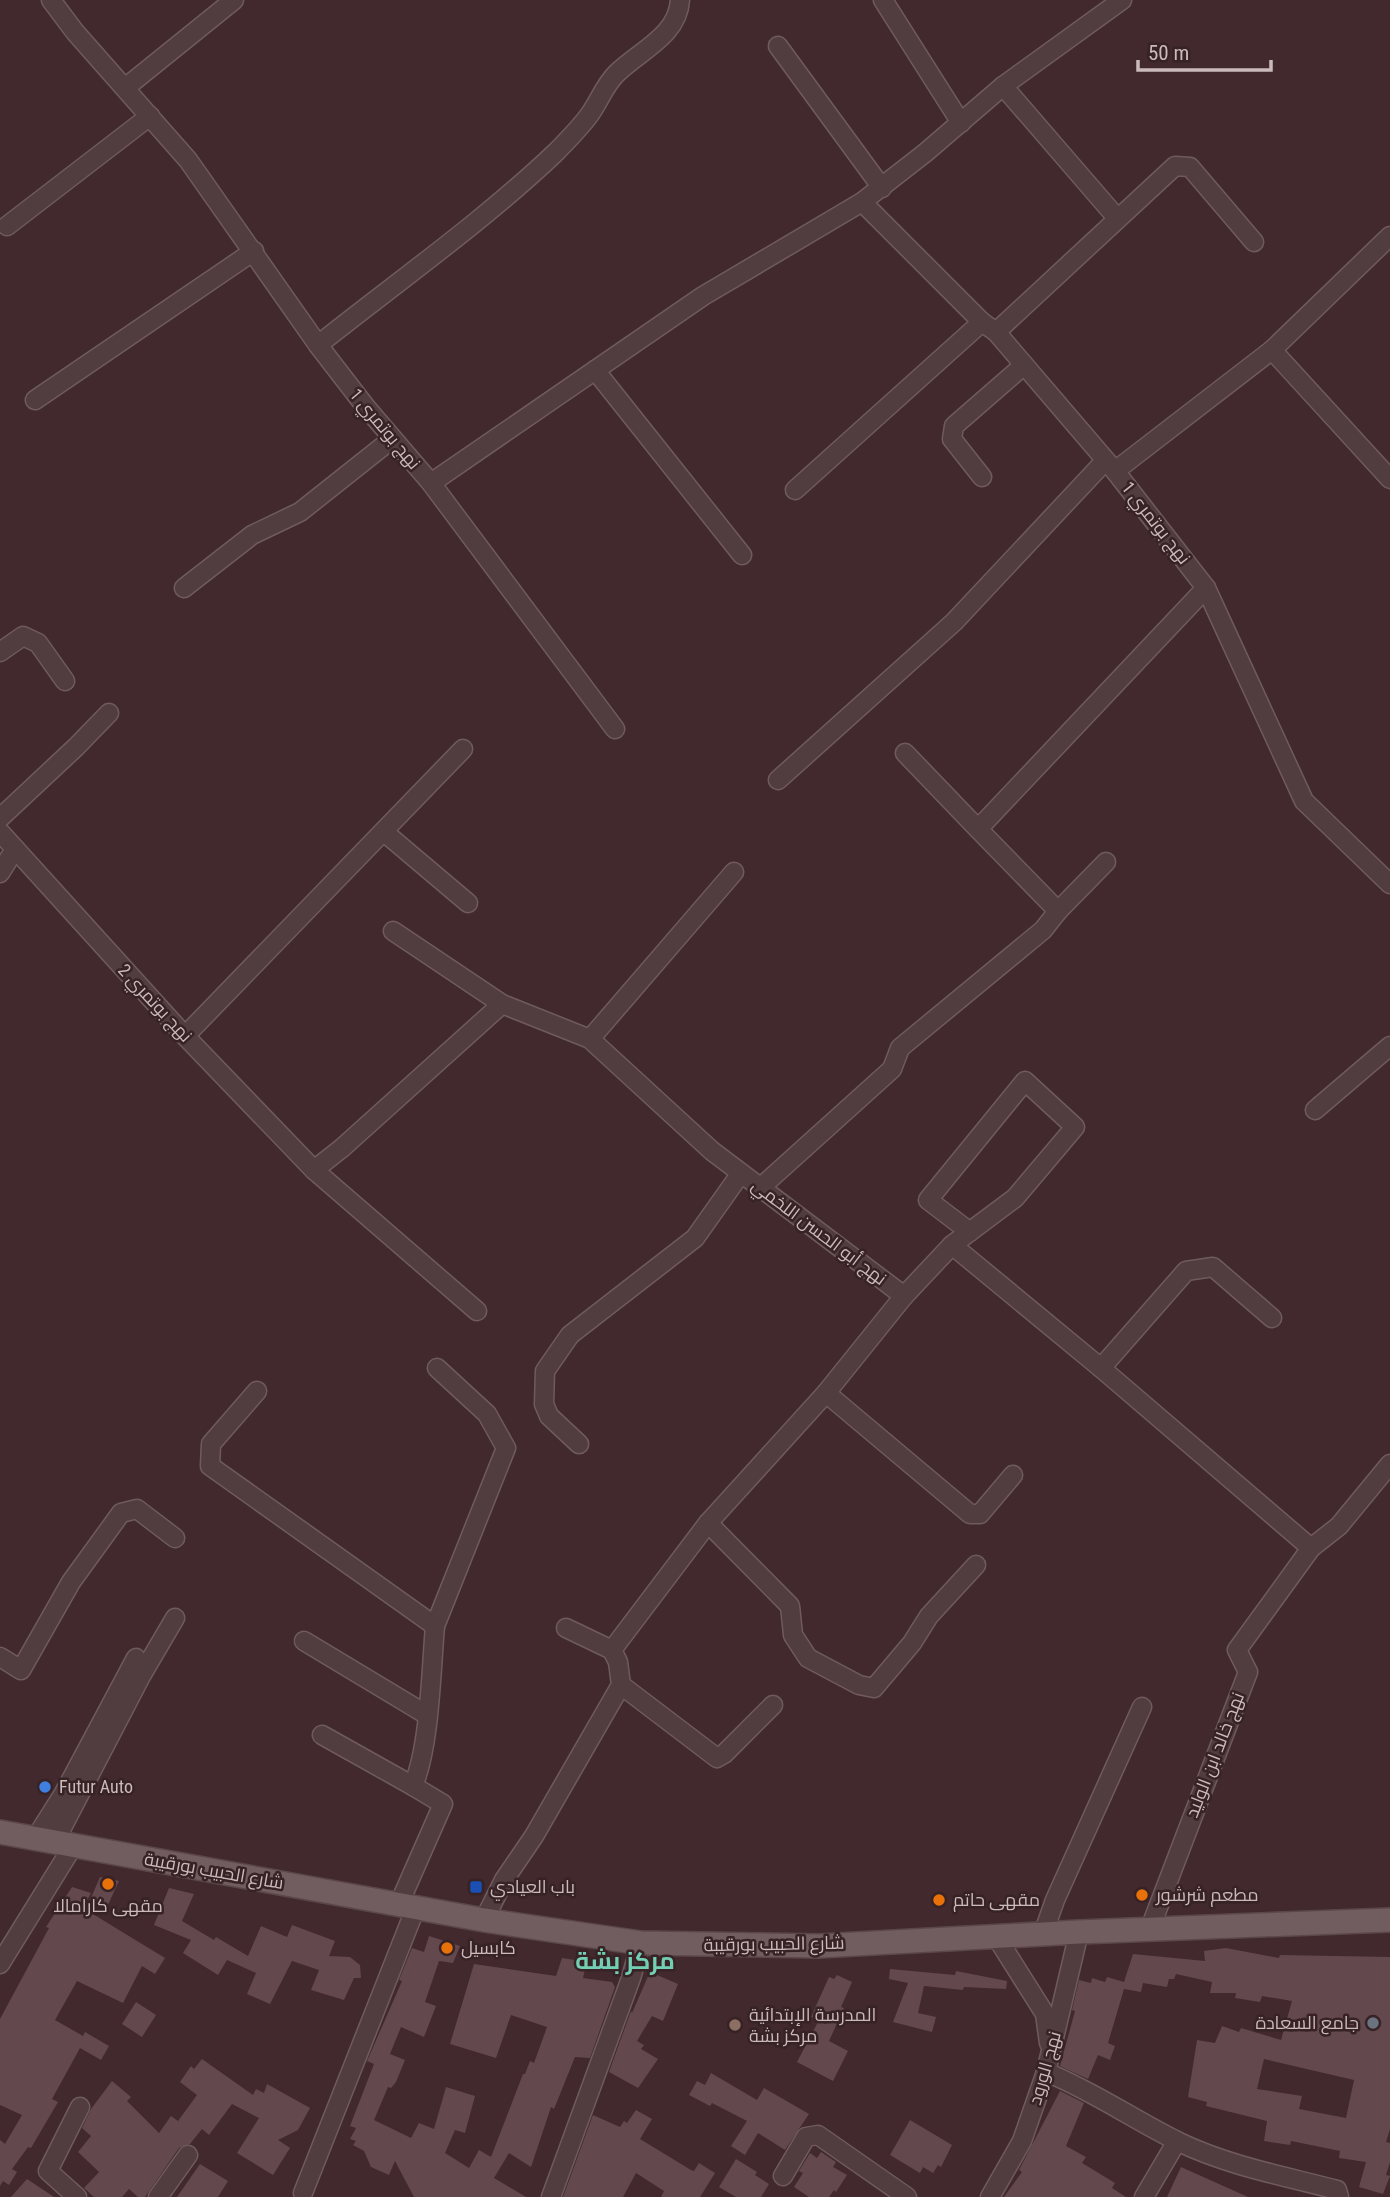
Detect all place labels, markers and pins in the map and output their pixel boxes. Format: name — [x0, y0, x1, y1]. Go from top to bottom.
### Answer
place label: Futur Auto — [59, 1776, 133, 1797]
marker: Futur Auto — [37, 1779, 53, 1795]
marker: مقهى كارامالا — [100, 1876, 116, 1892]
place label: باب العيادي — [490, 1876, 575, 1901]
marker: باب العيادي — [468, 1879, 484, 1895]
place label: مطعم شرشور — [1155, 1884, 1258, 1907]
marker: مطعم شرشور — [1134, 1887, 1150, 1903]
place label: مقهى حاتم — [953, 1889, 1040, 1912]
marker: مقهى حاتم — [931, 1892, 947, 1908]
place label: مقهى كارامالا — [53, 1895, 163, 1917]
place label: كابسيل — [461, 1937, 516, 1959]
marker: كابسيل — [439, 1940, 455, 1956]
place label: المدرسة الإبتدائية مركز بشة — [749, 2004, 876, 2047]
place label: جامع السعادة — [1255, 2012, 1359, 2035]
marker: جامع السعادة — [1365, 2015, 1381, 2031]
marker: المدرسة الإبتدائية مركز بشة — [727, 2017, 743, 2033]

